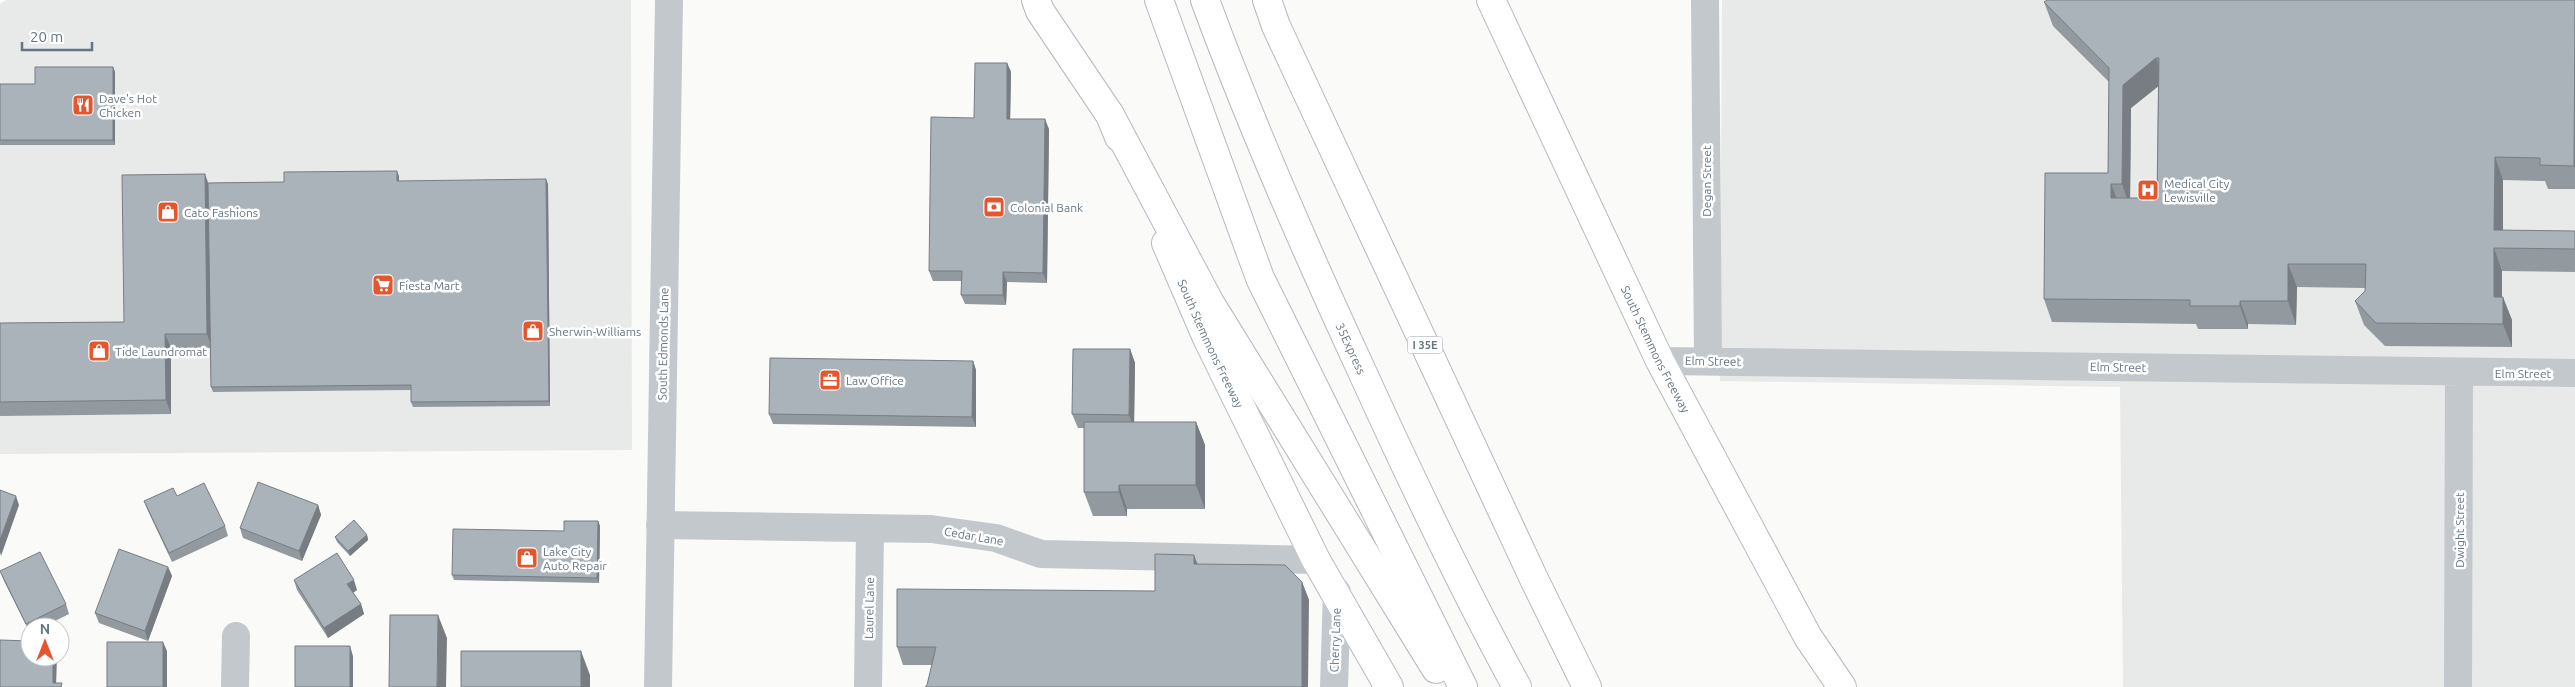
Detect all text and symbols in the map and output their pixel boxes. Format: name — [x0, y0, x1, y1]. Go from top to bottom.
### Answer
scale bar — [22, 20, 92, 52]
text: 20 m — [30, 28, 63, 45]
place label: Dave's Hot Chicken — [99, 92, 157, 119]
restaurant icon: Dave's Hot Chicken — [71, 93, 95, 117]
street label: Degan Street — [1700, 145, 1713, 217]
place label: Medical City Lewisville — [2164, 177, 2230, 204]
hospital icon: Medical City Lewisville — [2136, 178, 2160, 202]
bank icon: Colonial Bank — [982, 195, 1006, 219]
shop icon: Cato Fashions — [156, 200, 180, 224]
place label: Colonial Bank — [1010, 201, 1083, 214]
place label: Cato Fashions — [184, 206, 258, 219]
supermarket icon: Fiesta Mart — [371, 273, 395, 297]
street label: South Stemmons Freeway — [1176, 277, 1247, 410]
place label: Fiesta Mart — [399, 279, 460, 292]
street label: South Stemmons Freeway — [1619, 283, 1693, 415]
street label: South Edmonds Lane — [656, 287, 670, 401]
shop icon: Sherwin-Williams — [521, 319, 545, 343]
street label: 35Express — [1334, 321, 1369, 376]
place label: Sherwin-Williams — [549, 325, 641, 338]
road number: I 35E — [1408, 336, 1442, 354]
shop icon: Tide Laundromat — [87, 339, 111, 363]
place label: Tide Laundromat — [115, 345, 207, 358]
street label: Elm Street — [1685, 354, 1742, 368]
street label: Elm Street — [2090, 360, 2147, 374]
street label: Elm Street — [2495, 367, 2552, 380]
office icon: Law Office — [818, 368, 842, 392]
place label: Law Office — [846, 374, 904, 387]
street label: Dwight Street — [2453, 492, 2466, 568]
street label: Cedar Lane — [943, 524, 1005, 548]
place label: Lake City Auto Repair — [543, 545, 607, 572]
shop icon: Lake City Auto Repair — [515, 546, 539, 570]
street label: Laurel Lane — [862, 577, 876, 639]
street label: Cherry Lane — [1327, 608, 1343, 672]
north arrow — [20, 617, 70, 667]
text: N — [40, 621, 50, 637]

